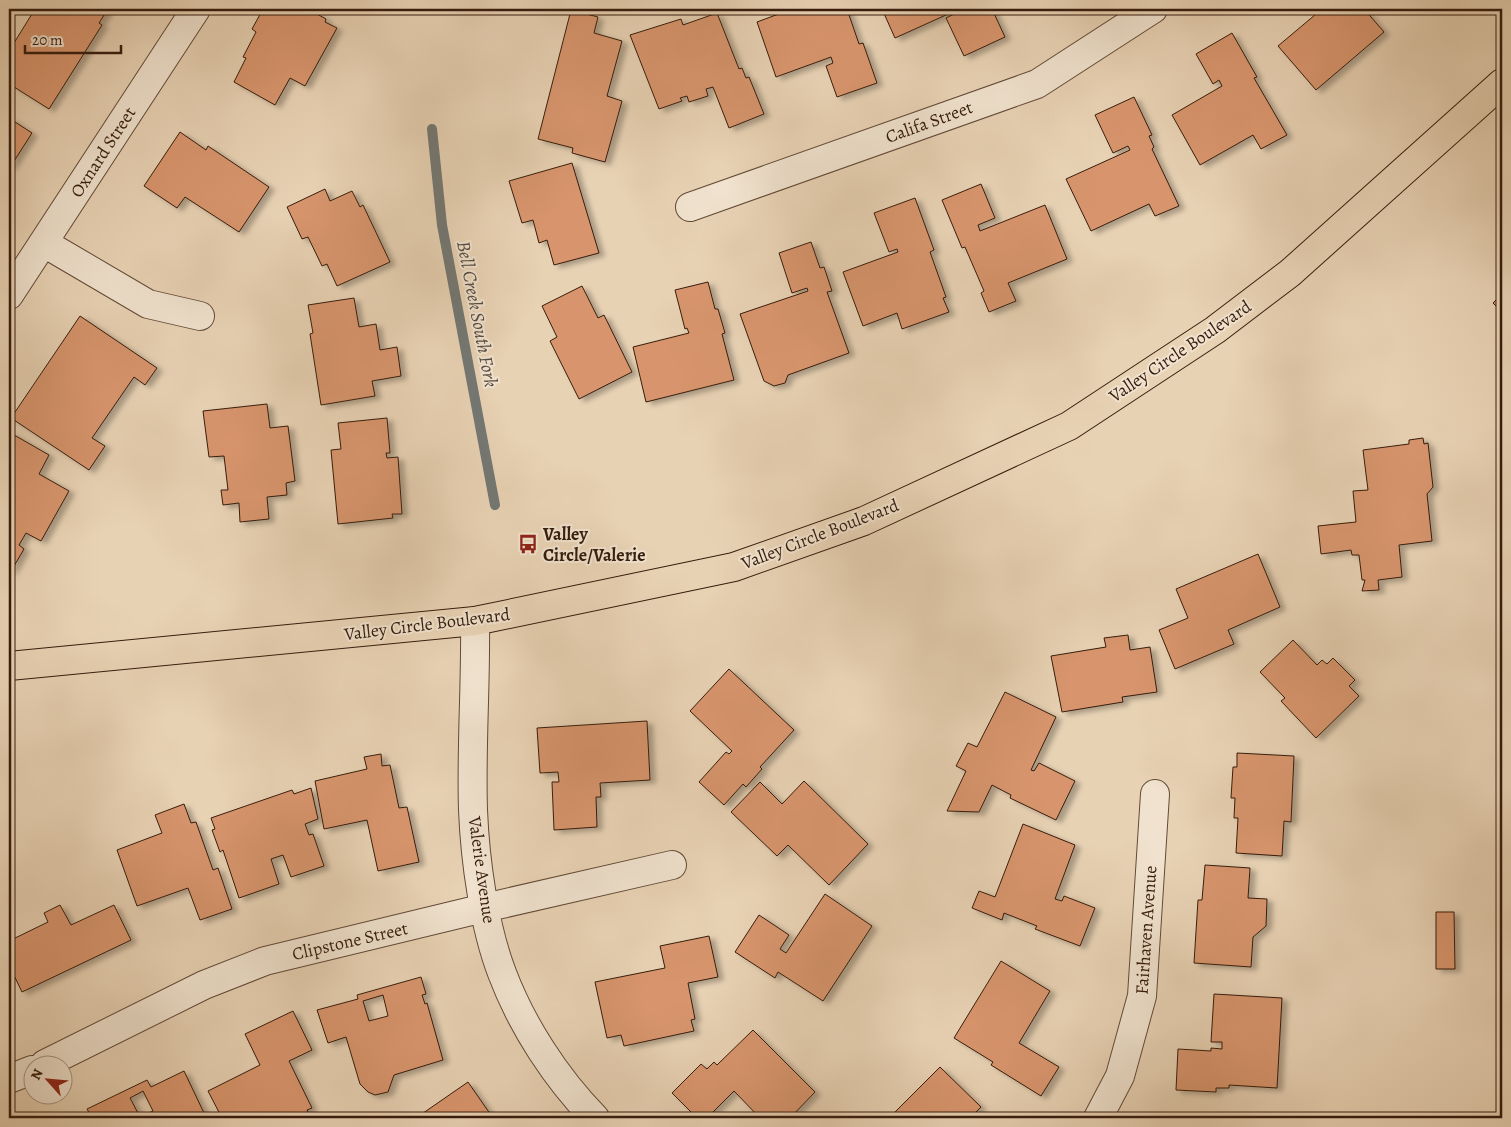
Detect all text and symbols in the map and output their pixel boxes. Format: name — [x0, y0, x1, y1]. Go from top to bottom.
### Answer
scale bar — [25, 22, 121, 54]
text: 20 m — [32, 30, 63, 50]
street label: Califa Street — [882, 95, 976, 149]
street label: Oxnard Street — [65, 102, 141, 202]
water label: Bell Creek South Fork — [450, 239, 504, 389]
street label: Valley Circle Boulevard — [1103, 294, 1256, 408]
street label: Valley Circle Boulevard — [737, 493, 903, 575]
place label: Valley Circle/Valerie — [542, 522, 646, 567]
bus stop icon: Valley Circle/Valerie — [517, 533, 539, 555]
street label: Valley Circle Boulevard — [342, 602, 512, 646]
street label: Valerie Avenue — [462, 814, 501, 925]
street label: Fairhaven Avenue — [1130, 865, 1162, 995]
street label: Clipstone Street — [290, 916, 410, 966]
north arrow — [22, 1054, 72, 1104]
text: N — [26, 1065, 48, 1083]

